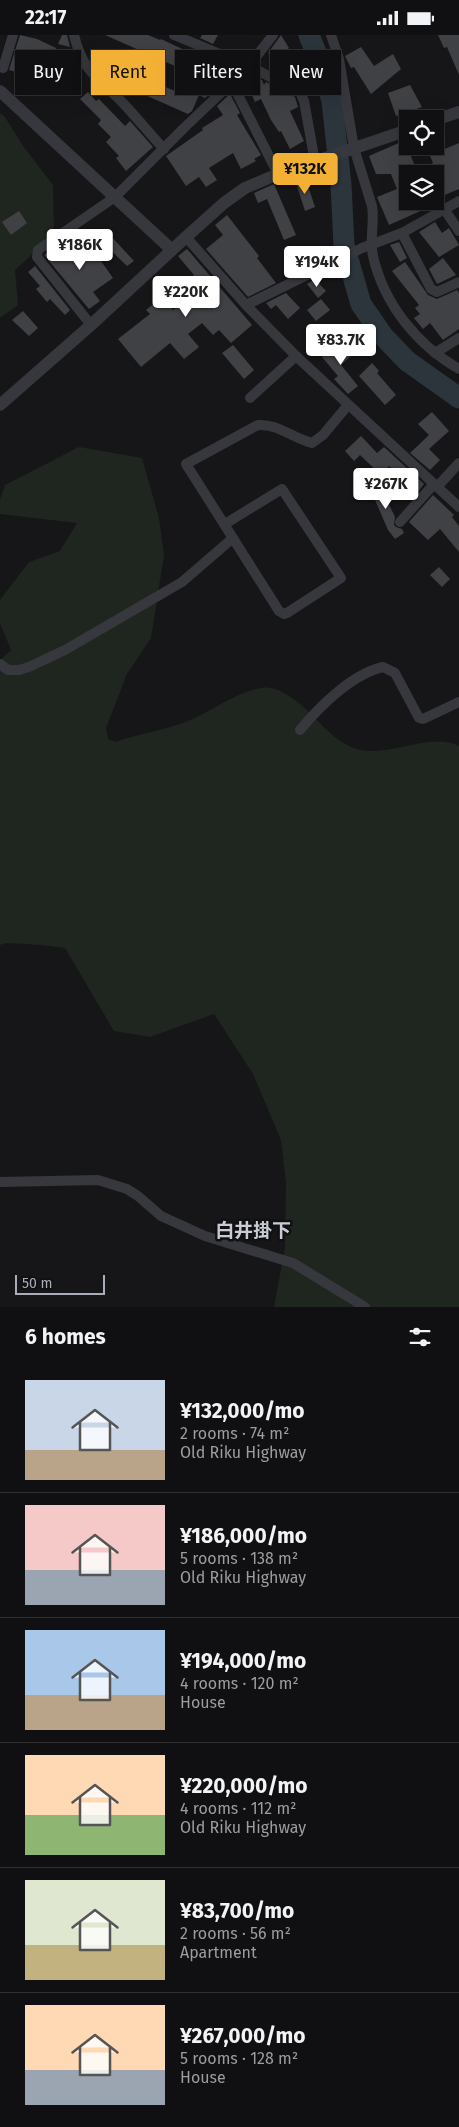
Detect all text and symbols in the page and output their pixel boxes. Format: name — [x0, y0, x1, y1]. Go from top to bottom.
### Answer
text: 22:17 — [25, 6, 66, 29]
chip: Buy — [15, 50, 81, 95]
chip: Rent — [91, 50, 165, 95]
chip: Filters — [175, 50, 260, 95]
chip: New — [270, 50, 341, 95]
map controls — [399, 110, 444, 210]
button: locate — [399, 110, 444, 155]
pin: ¥132K — [270, 153, 340, 195]
text: ¥132K — [284, 159, 326, 178]
button: layers — [399, 165, 444, 210]
pin: ¥186K — [45, 229, 115, 271]
text: ¥186K — [58, 235, 102, 254]
pin: ¥194K — [282, 245, 352, 288]
text: ¥194K — [295, 252, 339, 271]
pin: ¥220K — [151, 275, 221, 318]
text: ¥220K — [164, 282, 208, 301]
pin: ¥83.7K — [300, 323, 382, 366]
text: ¥83.7K — [317, 330, 365, 349]
pin: ¥267K — [351, 467, 421, 510]
text: ¥267K — [364, 474, 408, 493]
district label: 白井掛下 — [215, 1219, 291, 1242]
scale bar — [15, 1272, 105, 1295]
text: 50 m — [22, 1275, 53, 1292]
icon: filters — [406, 1323, 434, 1351]
text: 6 homes — [25, 1324, 106, 1350]
text: ¥132,000/mo — [180, 1398, 305, 1424]
icon: home — [65, 1400, 125, 1460]
text: 2 rooms · 74 m² — [180, 1424, 289, 1443]
text: Old Riku Highway — [180, 1443, 306, 1462]
text: ¥186,000/mo — [180, 1523, 307, 1549]
icon: home — [65, 1525, 125, 1585]
text: 5 rooms · 138 m² — [180, 1549, 298, 1568]
text: Old Riku Highway — [180, 1568, 306, 1587]
text: ¥194,000/mo — [180, 1648, 306, 1674]
icon: home — [65, 1650, 125, 1710]
text: 4 rooms · 120 m² — [180, 1674, 299, 1693]
text: House — [180, 1693, 226, 1712]
text: ¥220,000/mo — [180, 1773, 308, 1799]
icon: home — [65, 1775, 125, 1835]
text: 4 rooms · 112 m² — [180, 1799, 296, 1818]
text: Old Riku Highway — [180, 1818, 306, 1837]
text: ¥83,700/mo — [180, 1898, 294, 1924]
icon: home — [65, 1900, 125, 1960]
text: 2 rooms · 56 m² — [180, 1924, 291, 1943]
text: Apartment — [180, 1943, 257, 1962]
text: ¥267,000/mo — [180, 2023, 306, 2049]
icon: home — [65, 2025, 125, 2085]
text: 5 rooms · 128 m² — [180, 2049, 298, 2068]
text: House — [180, 2068, 226, 2087]

